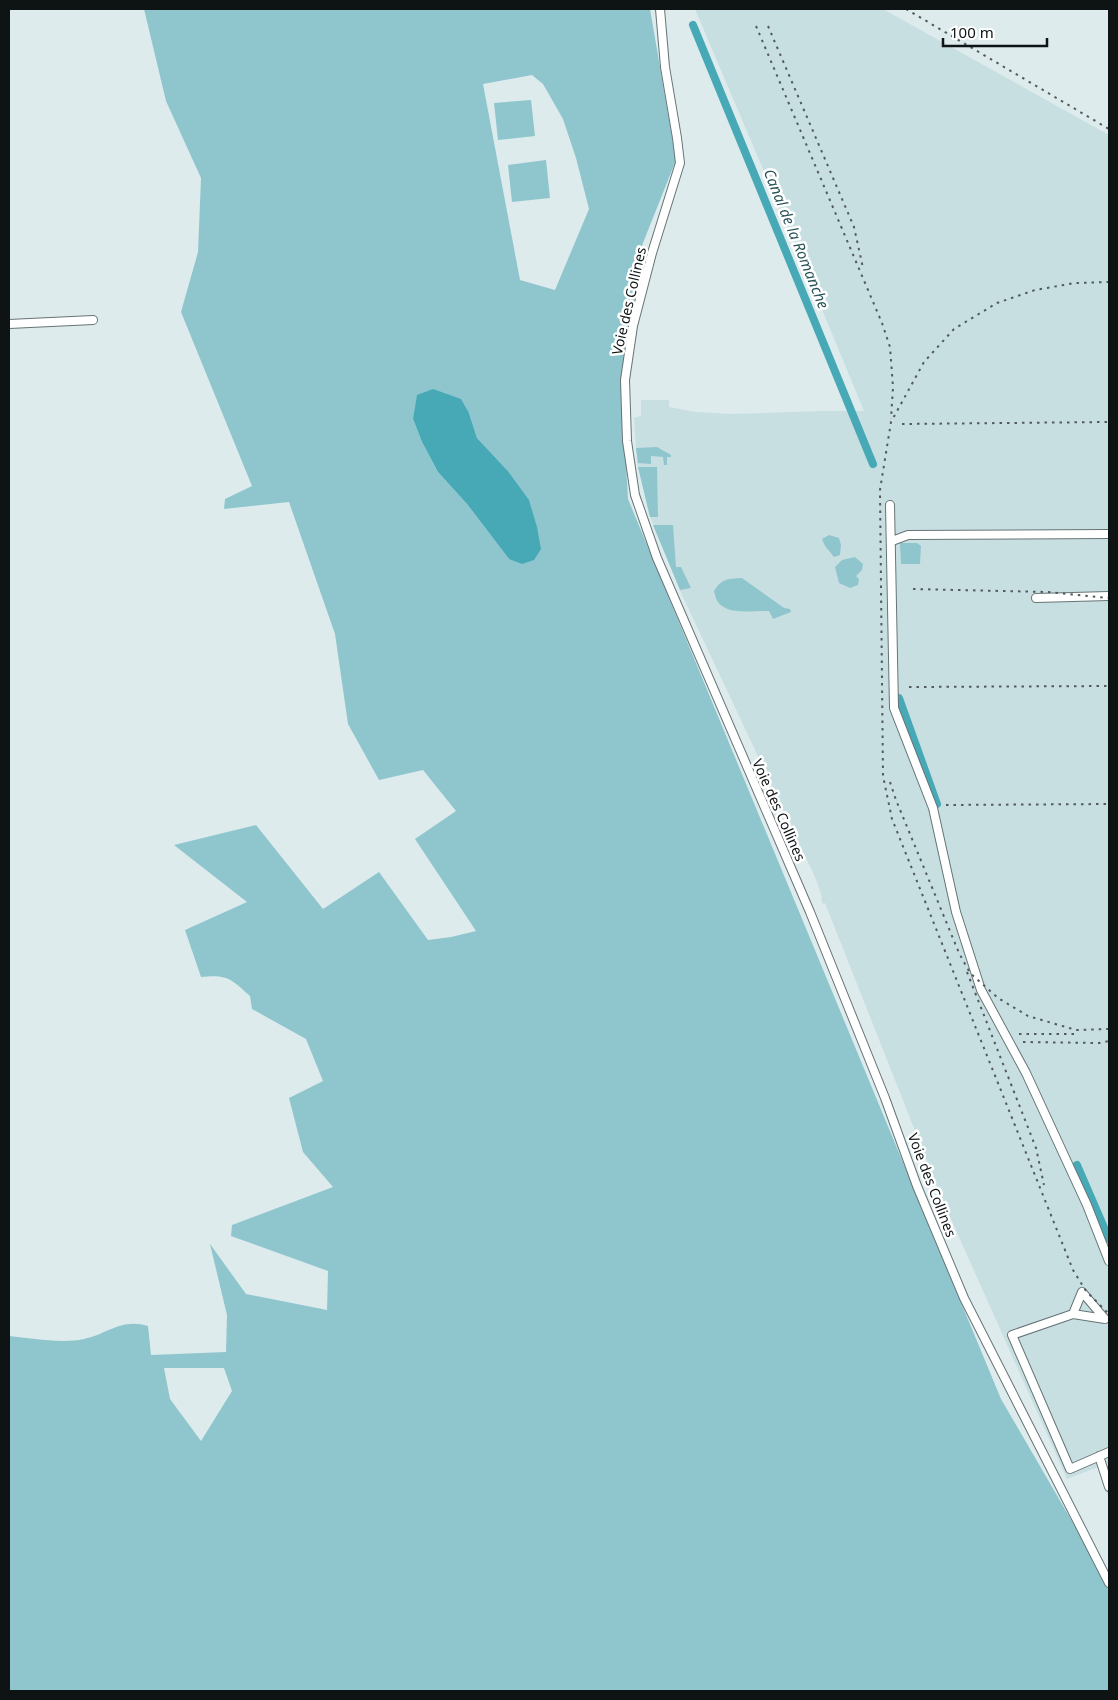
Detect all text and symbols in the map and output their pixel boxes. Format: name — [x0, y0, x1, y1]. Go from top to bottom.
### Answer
scale bar — [943, 15, 1047, 47]
text: 100 m — [950, 22, 994, 42]
water label: Canal de la Romanche — [760, 166, 834, 312]
street label: Voie des Collines — [607, 245, 650, 357]
street label: Voie des Collines — [748, 756, 811, 864]
street label: Voie des Collines — [904, 1130, 961, 1240]

